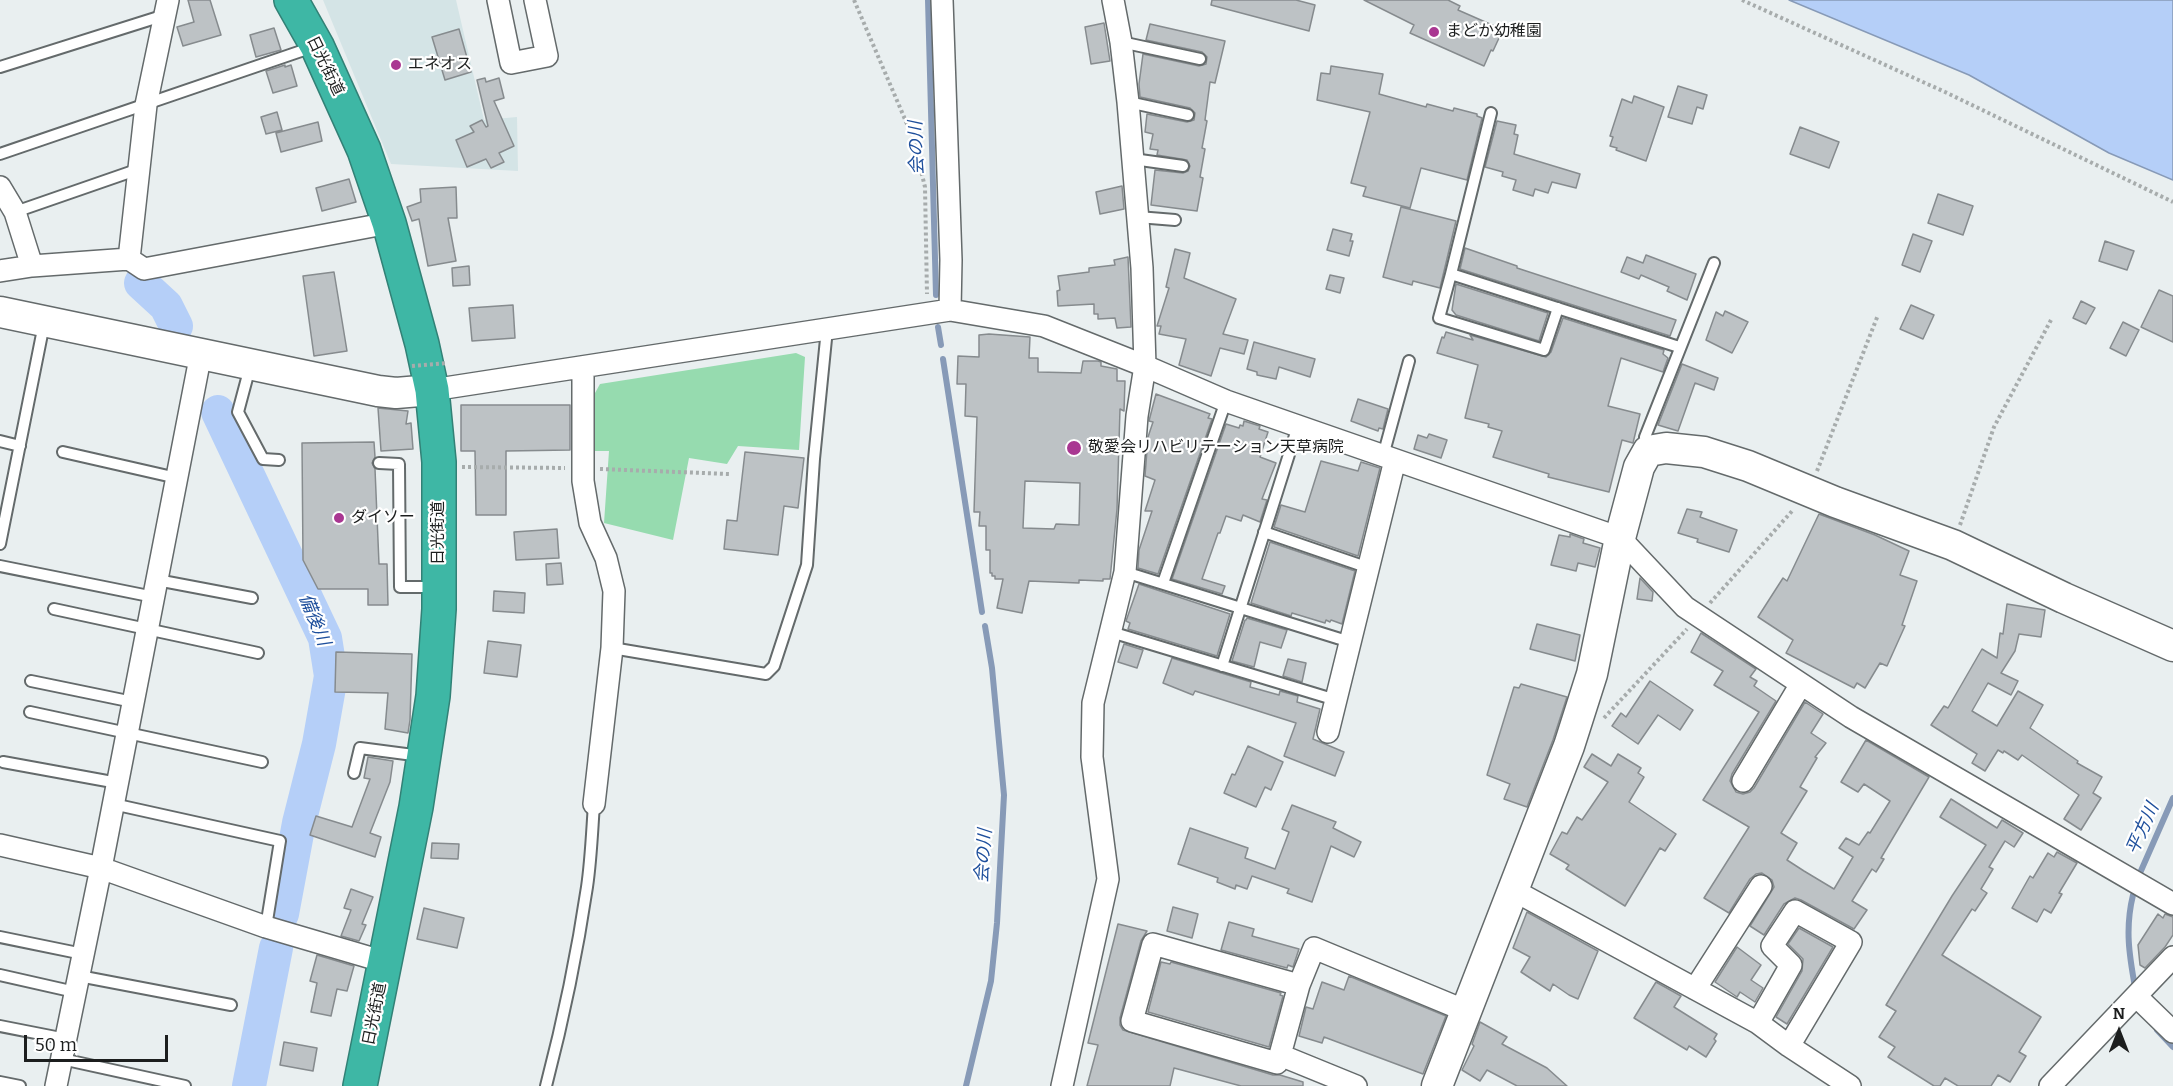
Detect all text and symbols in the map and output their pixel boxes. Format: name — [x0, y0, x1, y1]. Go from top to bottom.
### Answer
place label: まどか幼稚園 — [1446, 22, 1542, 42]
marker: まどか幼稚園 — [1427, 25, 1441, 39]
street label: 日光街道 — [302, 33, 348, 99]
place label: エネオス — [408, 55, 472, 75]
marker: エネオス — [389, 58, 403, 72]
water label: 会の川 — [905, 121, 929, 175]
place label: 敬愛会リハビリテーション天草病院 — [1088, 438, 1344, 458]
marker: 敬愛会リハビリテーション天草病院 — [1065, 439, 1083, 457]
street label: 日光街道 — [429, 501, 449, 565]
place label: ダイソー — [351, 508, 415, 528]
marker: ダイソー — [332, 511, 346, 525]
water label: 備後川 — [294, 591, 334, 649]
water label: 平方川 — [2122, 800, 2164, 858]
water label: 会の川 — [971, 828, 997, 884]
street label: 日光街道 — [359, 981, 391, 1047]
north arrow — [2089, 1002, 2149, 1062]
text: N — [2113, 1004, 2125, 1023]
scale bar — [27, 1023, 171, 1061]
text: 50 m — [35, 1034, 77, 1056]

